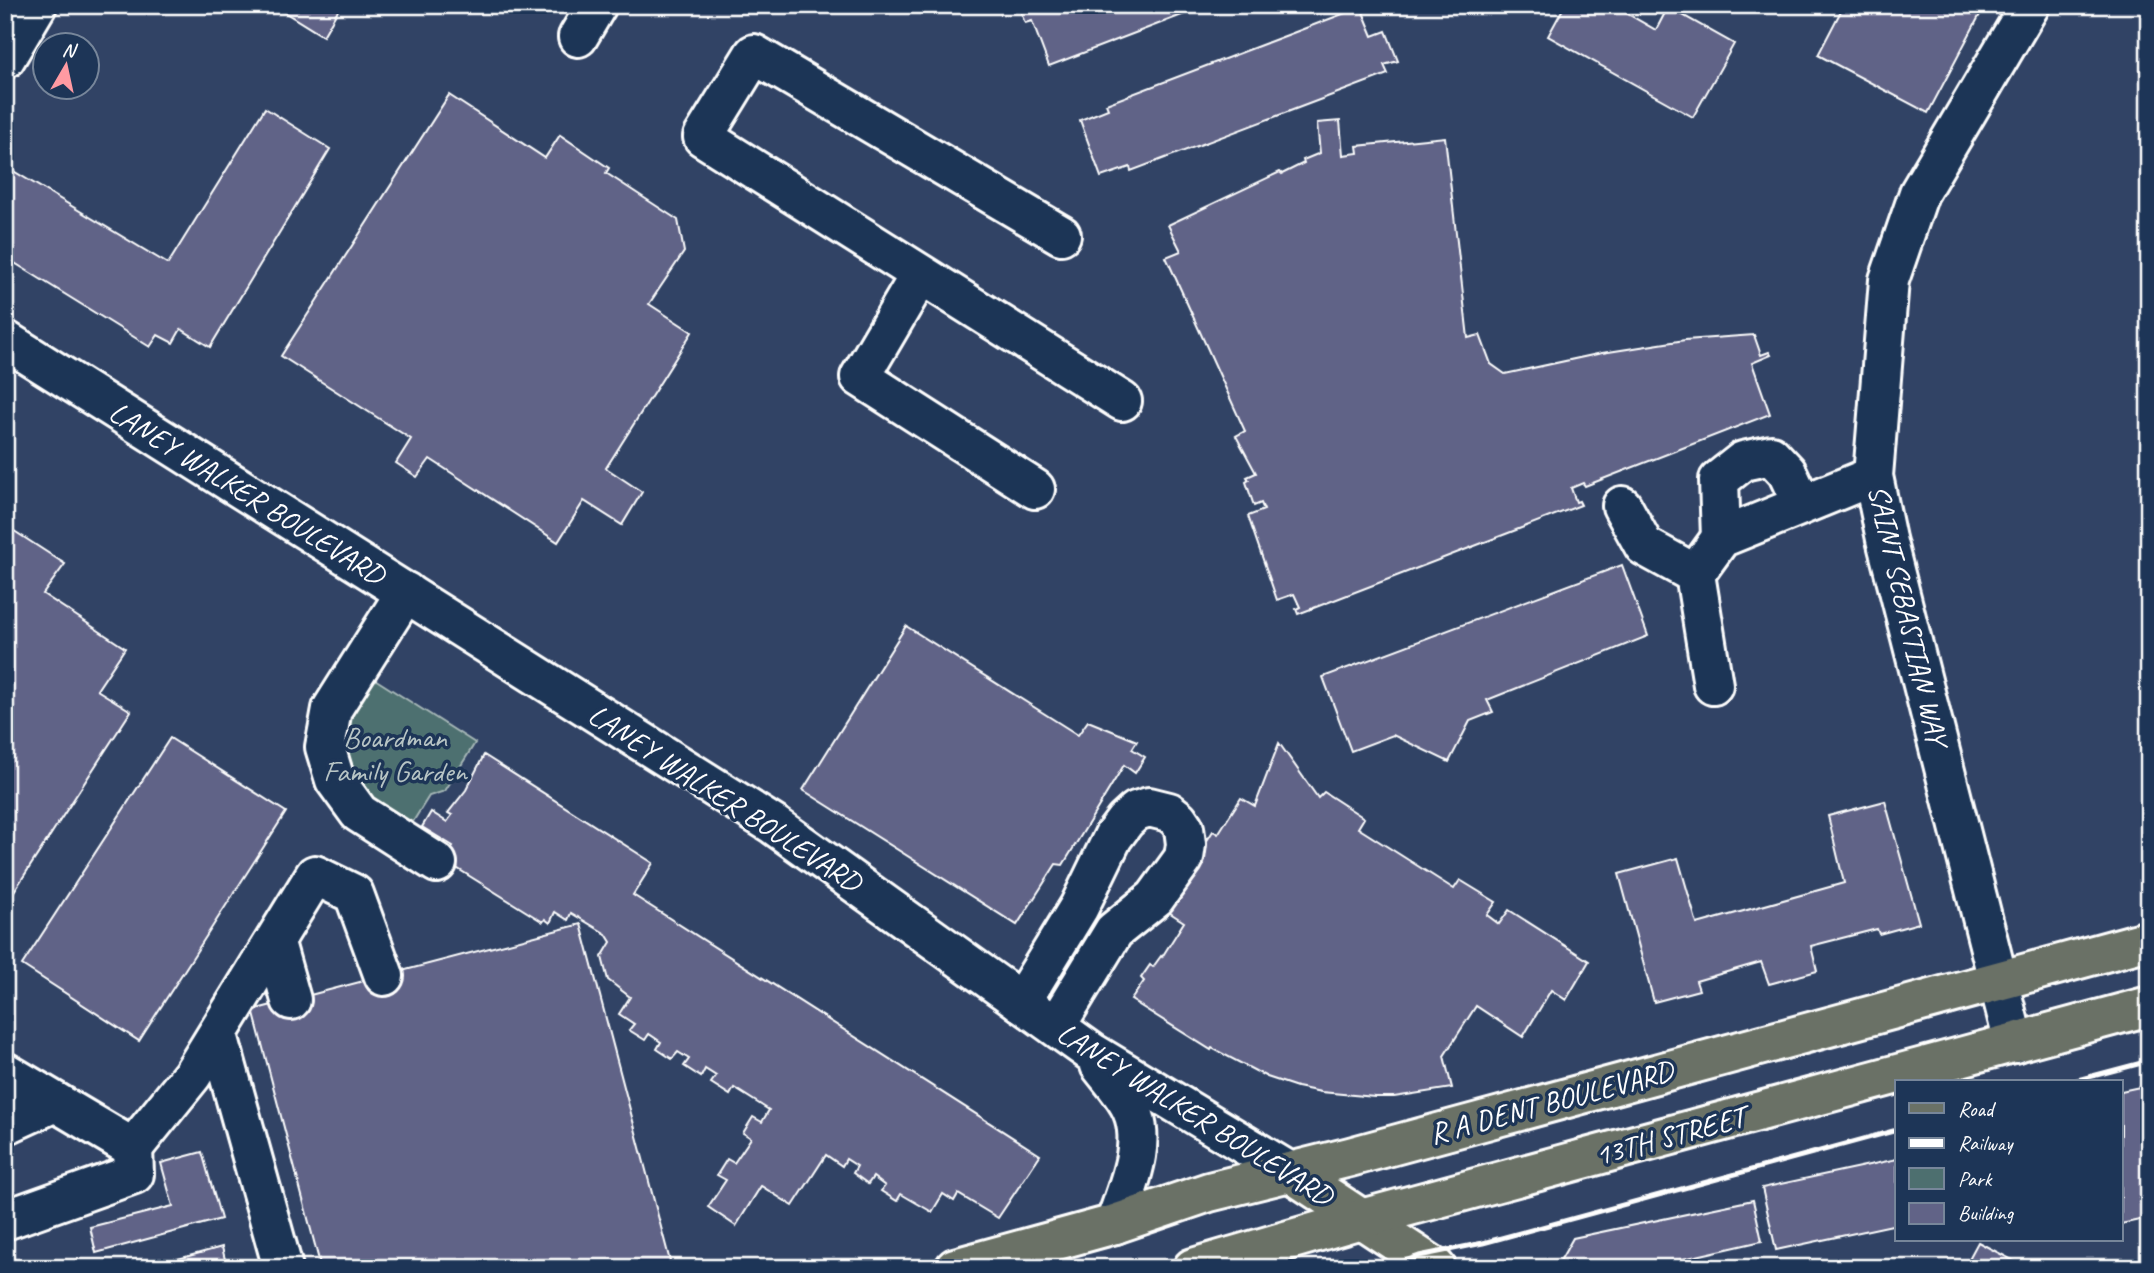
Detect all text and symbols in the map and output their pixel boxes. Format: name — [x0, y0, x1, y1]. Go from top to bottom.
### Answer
north arrow — [32, 32, 102, 102]
text: N — [61, 37, 79, 63]
street label: LANEY WALKER BOULEVARD — [102, 393, 394, 595]
street label: SAINT SEBASTIAN WAY — [1860, 481, 1958, 754]
street label: LANEY WALKER BOULEVARD — [581, 695, 871, 902]
park label: Boardman Family Garden — [323, 718, 468, 790]
street label: LANEY WALKER BOULEVARD — [1050, 1014, 1342, 1216]
street label: R A DENT BOULEVARD — [1425, 1051, 1679, 1153]
legend — [1895, 1080, 2122, 1242]
street label: 13TH STREET — [1591, 1096, 1756, 1174]
text: Road — [1958, 1096, 1997, 1122]
text: Railway — [1958, 1130, 2014, 1156]
text: Park — [1958, 1166, 1993, 1192]
text: Building — [1958, 1200, 2015, 1226]

